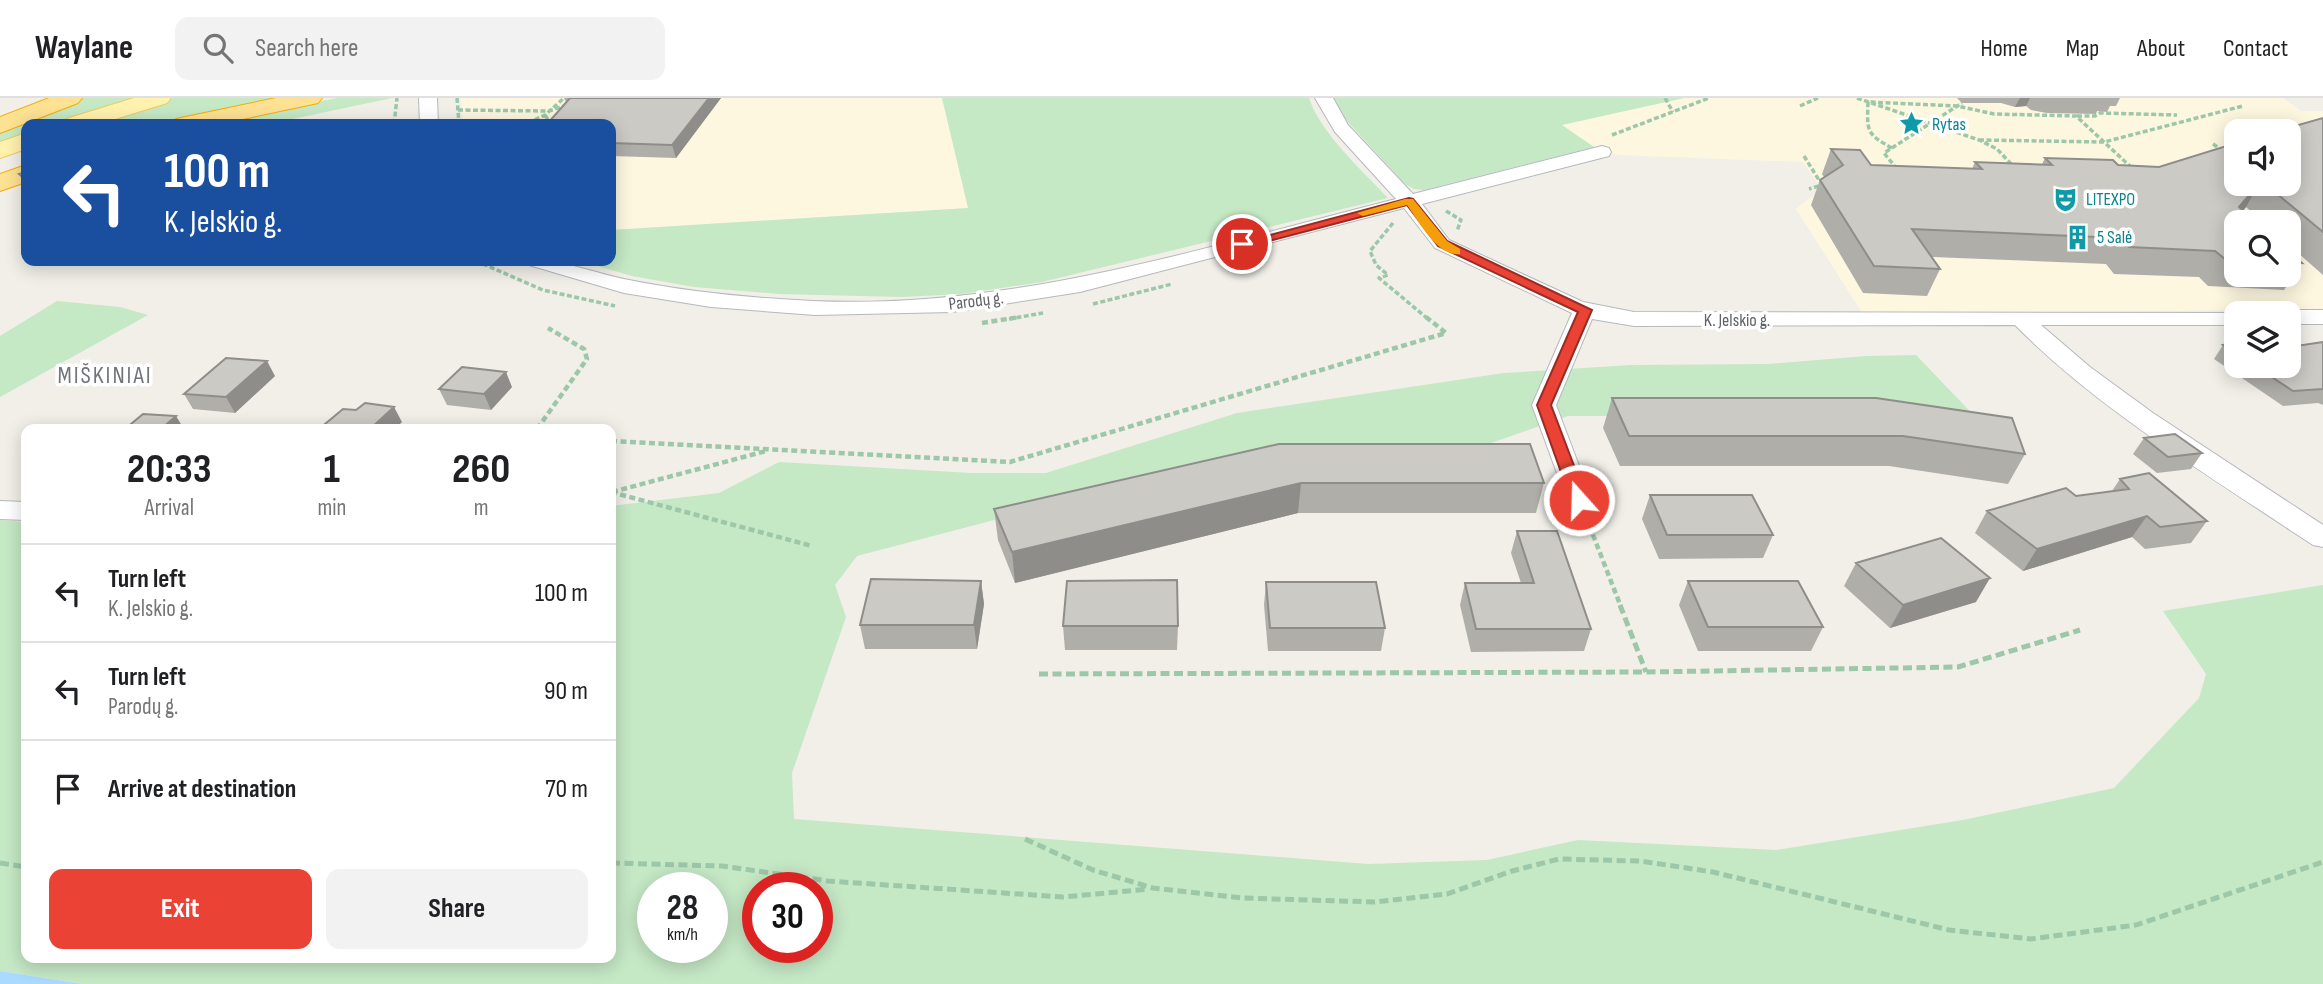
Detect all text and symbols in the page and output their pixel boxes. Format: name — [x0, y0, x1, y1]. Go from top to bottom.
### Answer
search box — [175, 17, 665, 80]
text: Waylane — [35, 28, 133, 68]
icon: search — [199, 29, 237, 67]
text: Search here — [255, 33, 358, 64]
text: Home — [1980, 34, 2028, 63]
text: Map — [2066, 34, 2099, 63]
text: About — [2137, 34, 2185, 63]
text: Contact — [2223, 34, 2288, 63]
place icon: Rytas — [1898, 110, 1926, 138]
place label: Rytas — [1932, 114, 1966, 135]
map controls — [2224, 119, 2301, 378]
button: sound — [2224, 119, 2301, 196]
text: 100 m — [164, 143, 270, 202]
icon: left — [49, 147, 140, 238]
theatre icon: LITEXPO — [2052, 185, 2080, 213]
place label: LITEXPO — [2086, 189, 2135, 210]
text: K. Jelskio g. — [164, 203, 282, 242]
button: search — [2224, 210, 2301, 287]
pin — [1212, 214, 1272, 274]
building icon: 5 Salė — [2063, 223, 2091, 251]
icon: arrive — [1223, 225, 1261, 263]
place label: 5 Salė — [2097, 227, 2132, 248]
street label: Parodų g. — [947, 287, 1005, 315]
button: layers — [2224, 301, 2301, 378]
street label: K. Jelskio g. — [1704, 310, 1770, 331]
district label: MIŠKINIAI — [57, 361, 153, 390]
text: 20:33 — [127, 444, 212, 495]
text: 1 — [324, 444, 340, 495]
text: 260 — [452, 444, 510, 495]
position arrow — [1542, 463, 1616, 537]
text: Arrival — [144, 494, 194, 522]
text: min — [317, 494, 346, 522]
text: m — [474, 494, 489, 522]
text: Turn left — [108, 564, 186, 595]
icon: left — [49, 574, 87, 612]
text: 100 m — [535, 578, 588, 609]
text: K. Jelskio g. — [108, 595, 193, 623]
text: Turn left — [108, 662, 186, 693]
icon: left — [49, 672, 87, 710]
text: 90 m — [544, 676, 588, 707]
text: Parodų g. — [108, 693, 178, 721]
icon: arrive — [49, 770, 87, 808]
text: Arrive at destination — [108, 774, 296, 805]
text: 70 m — [545, 774, 588, 805]
button: Exit — [49, 869, 312, 949]
button: Share — [326, 869, 588, 949]
speed limit sign: 30 — [742, 872, 833, 963]
text: 28 — [667, 887, 698, 930]
text: km/h — [667, 924, 698, 945]

